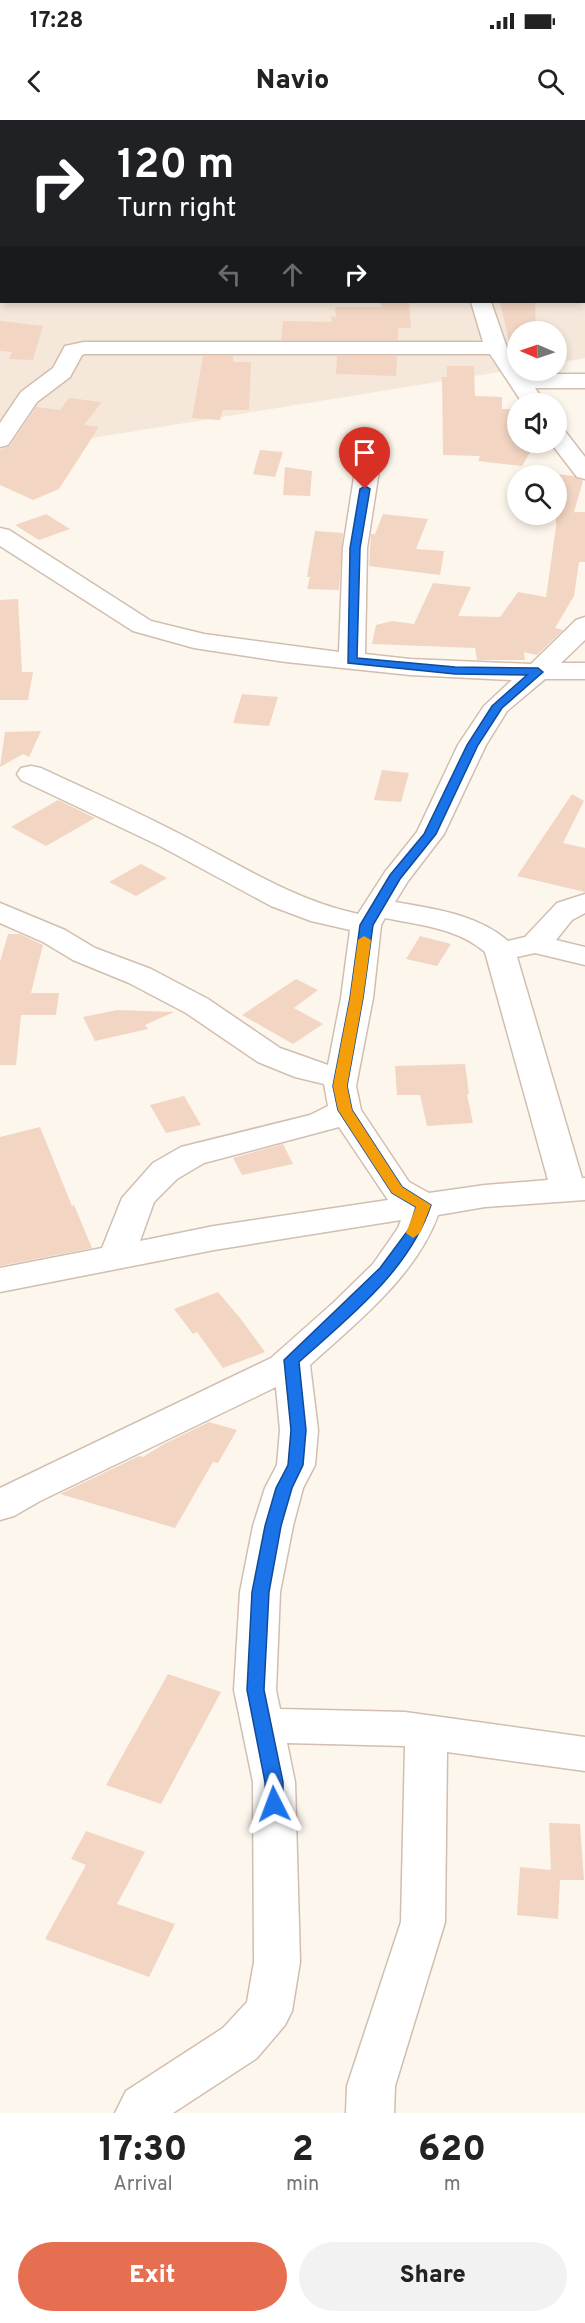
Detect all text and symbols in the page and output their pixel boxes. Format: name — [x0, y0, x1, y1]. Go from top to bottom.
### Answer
text: 17:28 — [30, 8, 83, 35]
text: Navio — [256, 64, 329, 98]
icon: back — [18, 65, 51, 98]
icon: search — [534, 65, 567, 98]
text: 120 m — [117, 140, 234, 193]
icon: right — [18, 144, 96, 222]
text: Turn right — [117, 192, 236, 226]
icon: left — [213, 258, 246, 291]
icon: ahead — [276, 258, 309, 291]
icon: right — [339, 258, 372, 291]
north arrow — [507, 321, 567, 381]
map controls — [507, 321, 567, 525]
button: sound — [507, 393, 567, 453]
pin — [339, 427, 390, 489]
icon: arrive — [348, 436, 381, 469]
button: search — [507, 465, 567, 525]
position arrow — [242, 1772, 306, 1836]
text: 17:30 — [99, 2128, 187, 2174]
text: 2 — [292, 2128, 314, 2174]
text: 620 — [418, 2128, 486, 2174]
text: Arrival — [113, 2172, 173, 2198]
text: min — [286, 2172, 319, 2198]
text: m — [444, 2172, 461, 2198]
button: Exit — [18, 2242, 287, 2311]
button: Share — [299, 2242, 567, 2311]

